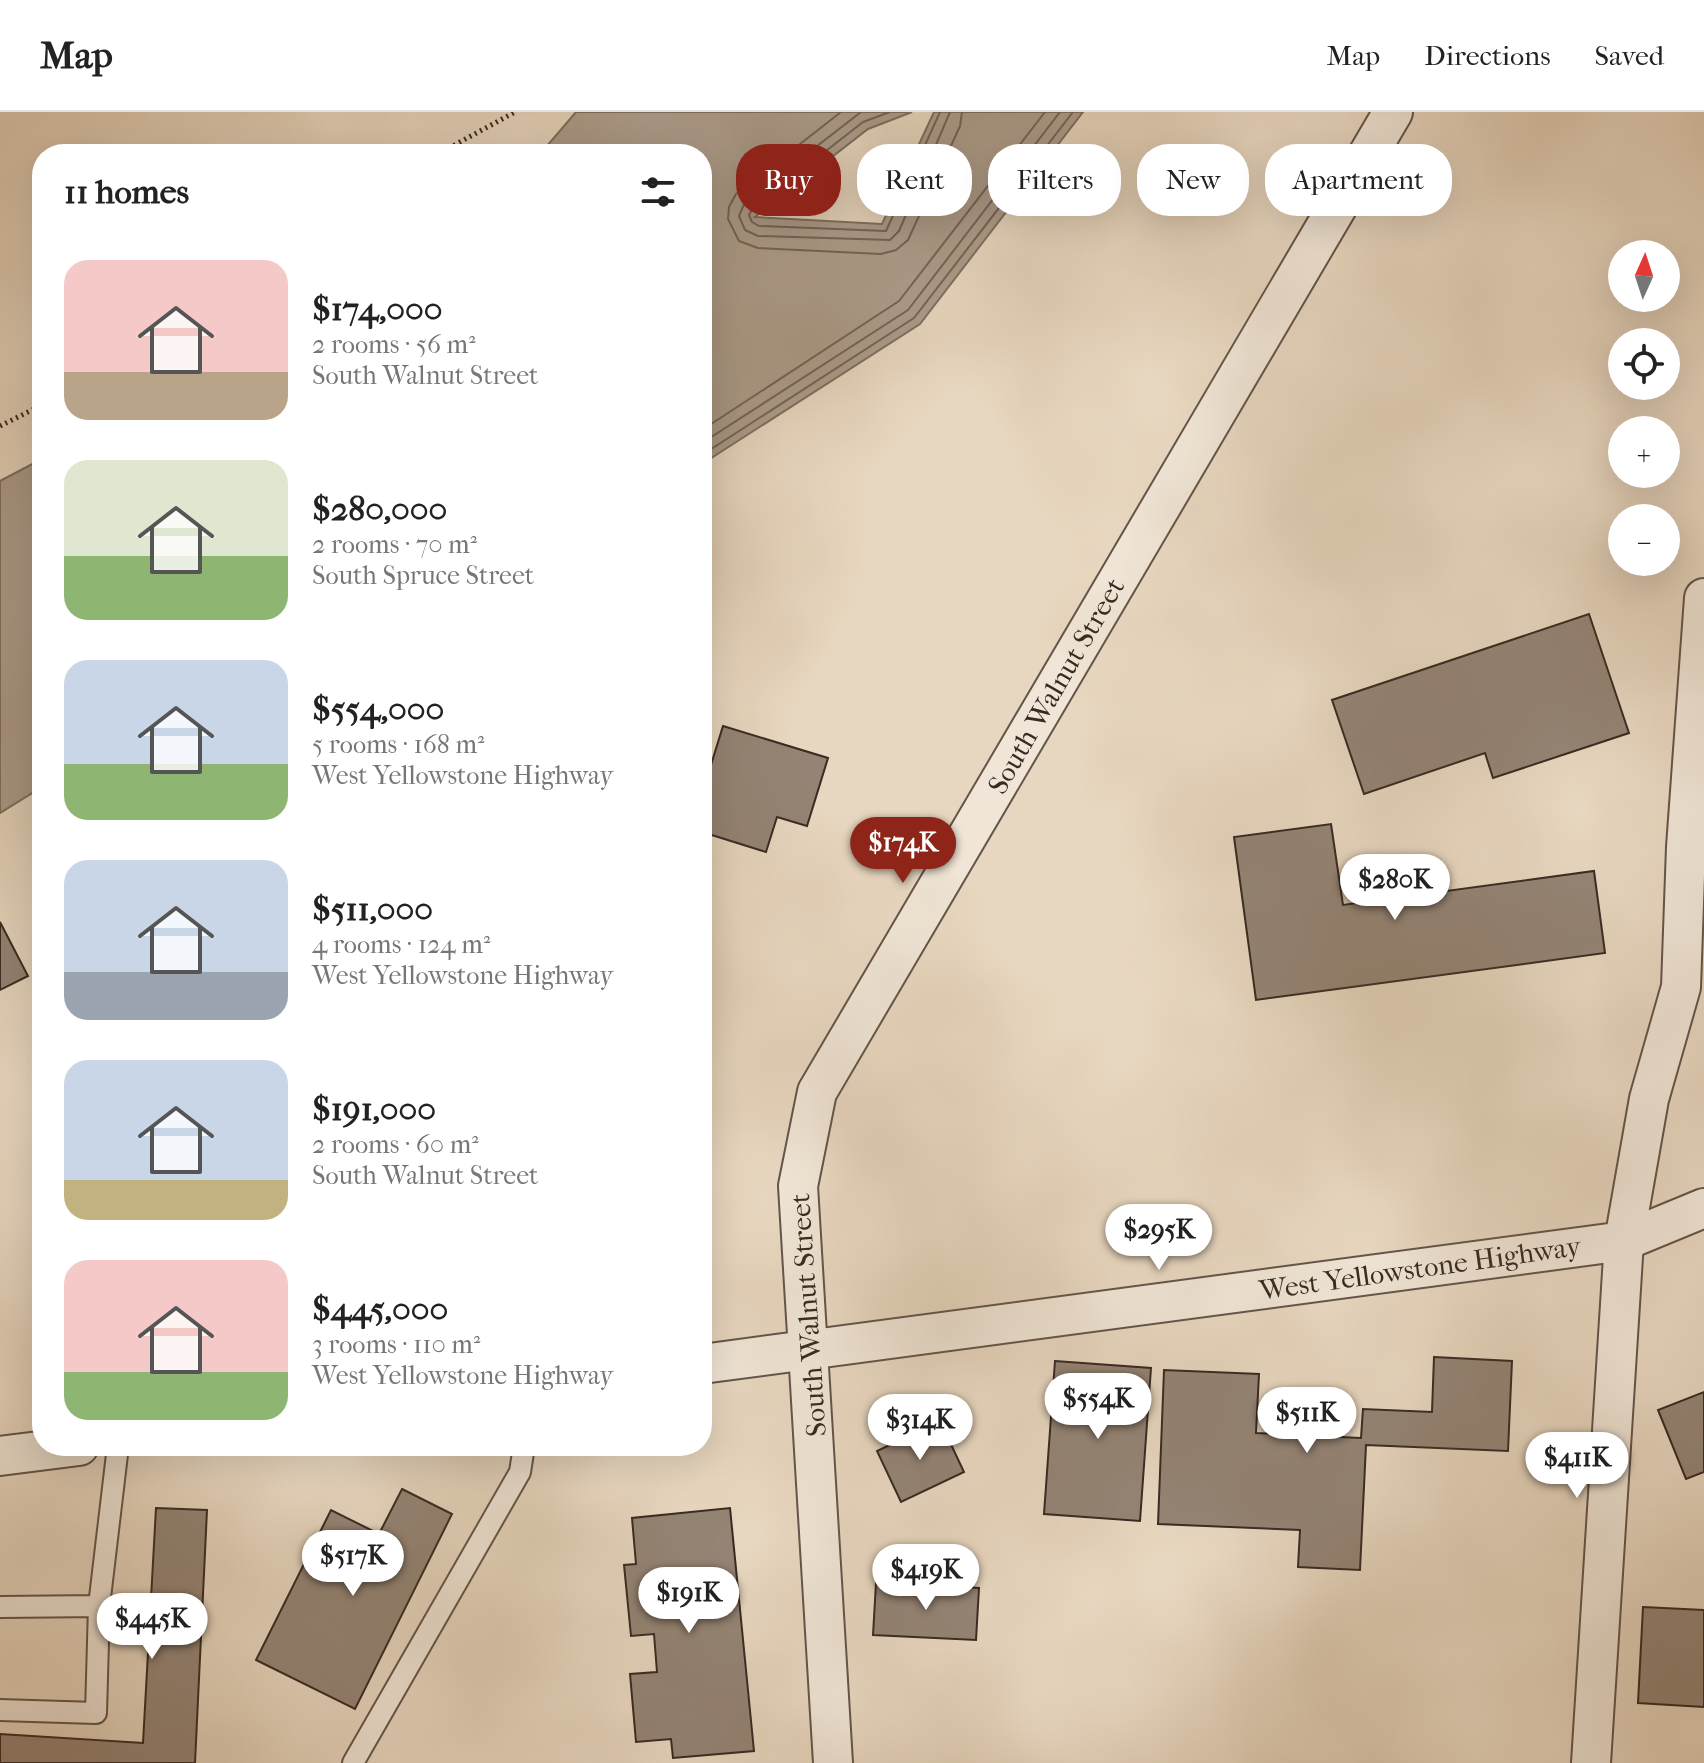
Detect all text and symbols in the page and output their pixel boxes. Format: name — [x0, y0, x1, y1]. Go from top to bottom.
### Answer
text: Map — [40, 33, 113, 78]
text: Map — [1327, 39, 1380, 72]
text: Directions — [1424, 39, 1551, 72]
text: Saved — [1595, 39, 1664, 72]
chip: Buy — [736, 144, 841, 216]
chip: Rent — [857, 144, 972, 216]
chip: Filters — [988, 144, 1121, 216]
chip: New — [1137, 144, 1249, 216]
chip: Apartment — [1265, 144, 1452, 216]
icon: filters — [636, 170, 680, 214]
text: 11 homes — [64, 172, 189, 212]
north arrow — [1608, 240, 1680, 312]
map controls — [1608, 240, 1680, 576]
text: $174,000 — [312, 289, 443, 329]
icon: home — [128, 292, 224, 388]
button: locate — [1608, 328, 1680, 400]
text: 2 rooms · 56 m² — [312, 329, 476, 360]
text: South Walnut Street — [312, 360, 538, 391]
button: + — [1608, 416, 1680, 488]
text: $280,000 — [312, 489, 447, 529]
icon: home — [128, 492, 224, 588]
button: − — [1608, 504, 1680, 576]
text: 2 rooms · 70 m² — [312, 529, 477, 560]
text: South Spruce Street — [312, 560, 534, 591]
street label: South Walnut Street — [981, 572, 1131, 800]
text: $554,000 — [312, 689, 444, 729]
icon: home — [128, 692, 224, 788]
text: 5 rooms · 168 m² — [312, 729, 484, 760]
text: West Yellowstone Highway — [312, 760, 613, 791]
pin: $174K — [847, 817, 959, 885]
text: $174K — [868, 827, 938, 858]
pin: $280K — [1339, 854, 1451, 922]
text: $280K — [1358, 864, 1432, 895]
text: $511,000 — [312, 889, 433, 929]
icon: home — [128, 892, 224, 988]
text: 4 rooms · 124 m² — [312, 929, 490, 960]
text: West Yellowstone Highway — [312, 960, 613, 991]
text: $191,000 — [312, 1089, 436, 1129]
icon: home — [128, 1092, 224, 1188]
text: 2 rooms · 60 m² — [312, 1129, 479, 1160]
text: South Walnut Street — [312, 1160, 538, 1191]
street label: South Walnut Street — [783, 1192, 833, 1438]
pin: $295K — [1103, 1204, 1215, 1272]
text: $295K — [1123, 1214, 1195, 1245]
street label: West Yellowstone Highway — [1256, 1229, 1584, 1307]
text: $445,000 — [312, 1289, 448, 1329]
icon: home — [128, 1292, 224, 1388]
text: 3 rooms · 110 m² — [312, 1329, 480, 1360]
text: West Yellowstone Highway — [312, 1360, 613, 1391]
pin: $554K — [1042, 1373, 1154, 1441]
text: $554K — [1063, 1383, 1133, 1414]
pin: $511K — [1251, 1387, 1363, 1455]
pin: $314K — [864, 1394, 976, 1462]
text: $511K — [1275, 1397, 1339, 1428]
text: $314K — [886, 1404, 954, 1435]
pin: $411K — [1521, 1432, 1633, 1500]
text: $411K — [1543, 1442, 1611, 1473]
pin: $517K — [297, 1530, 409, 1598]
text: $517K — [320, 1540, 386, 1571]
pin: $419K — [870, 1544, 982, 1612]
text: $419K — [890, 1554, 962, 1585]
pin: $191K — [633, 1567, 745, 1635]
text: $191K — [656, 1577, 722, 1608]
pin: $445K — [96, 1593, 208, 1661]
text: $445K — [115, 1603, 189, 1634]

